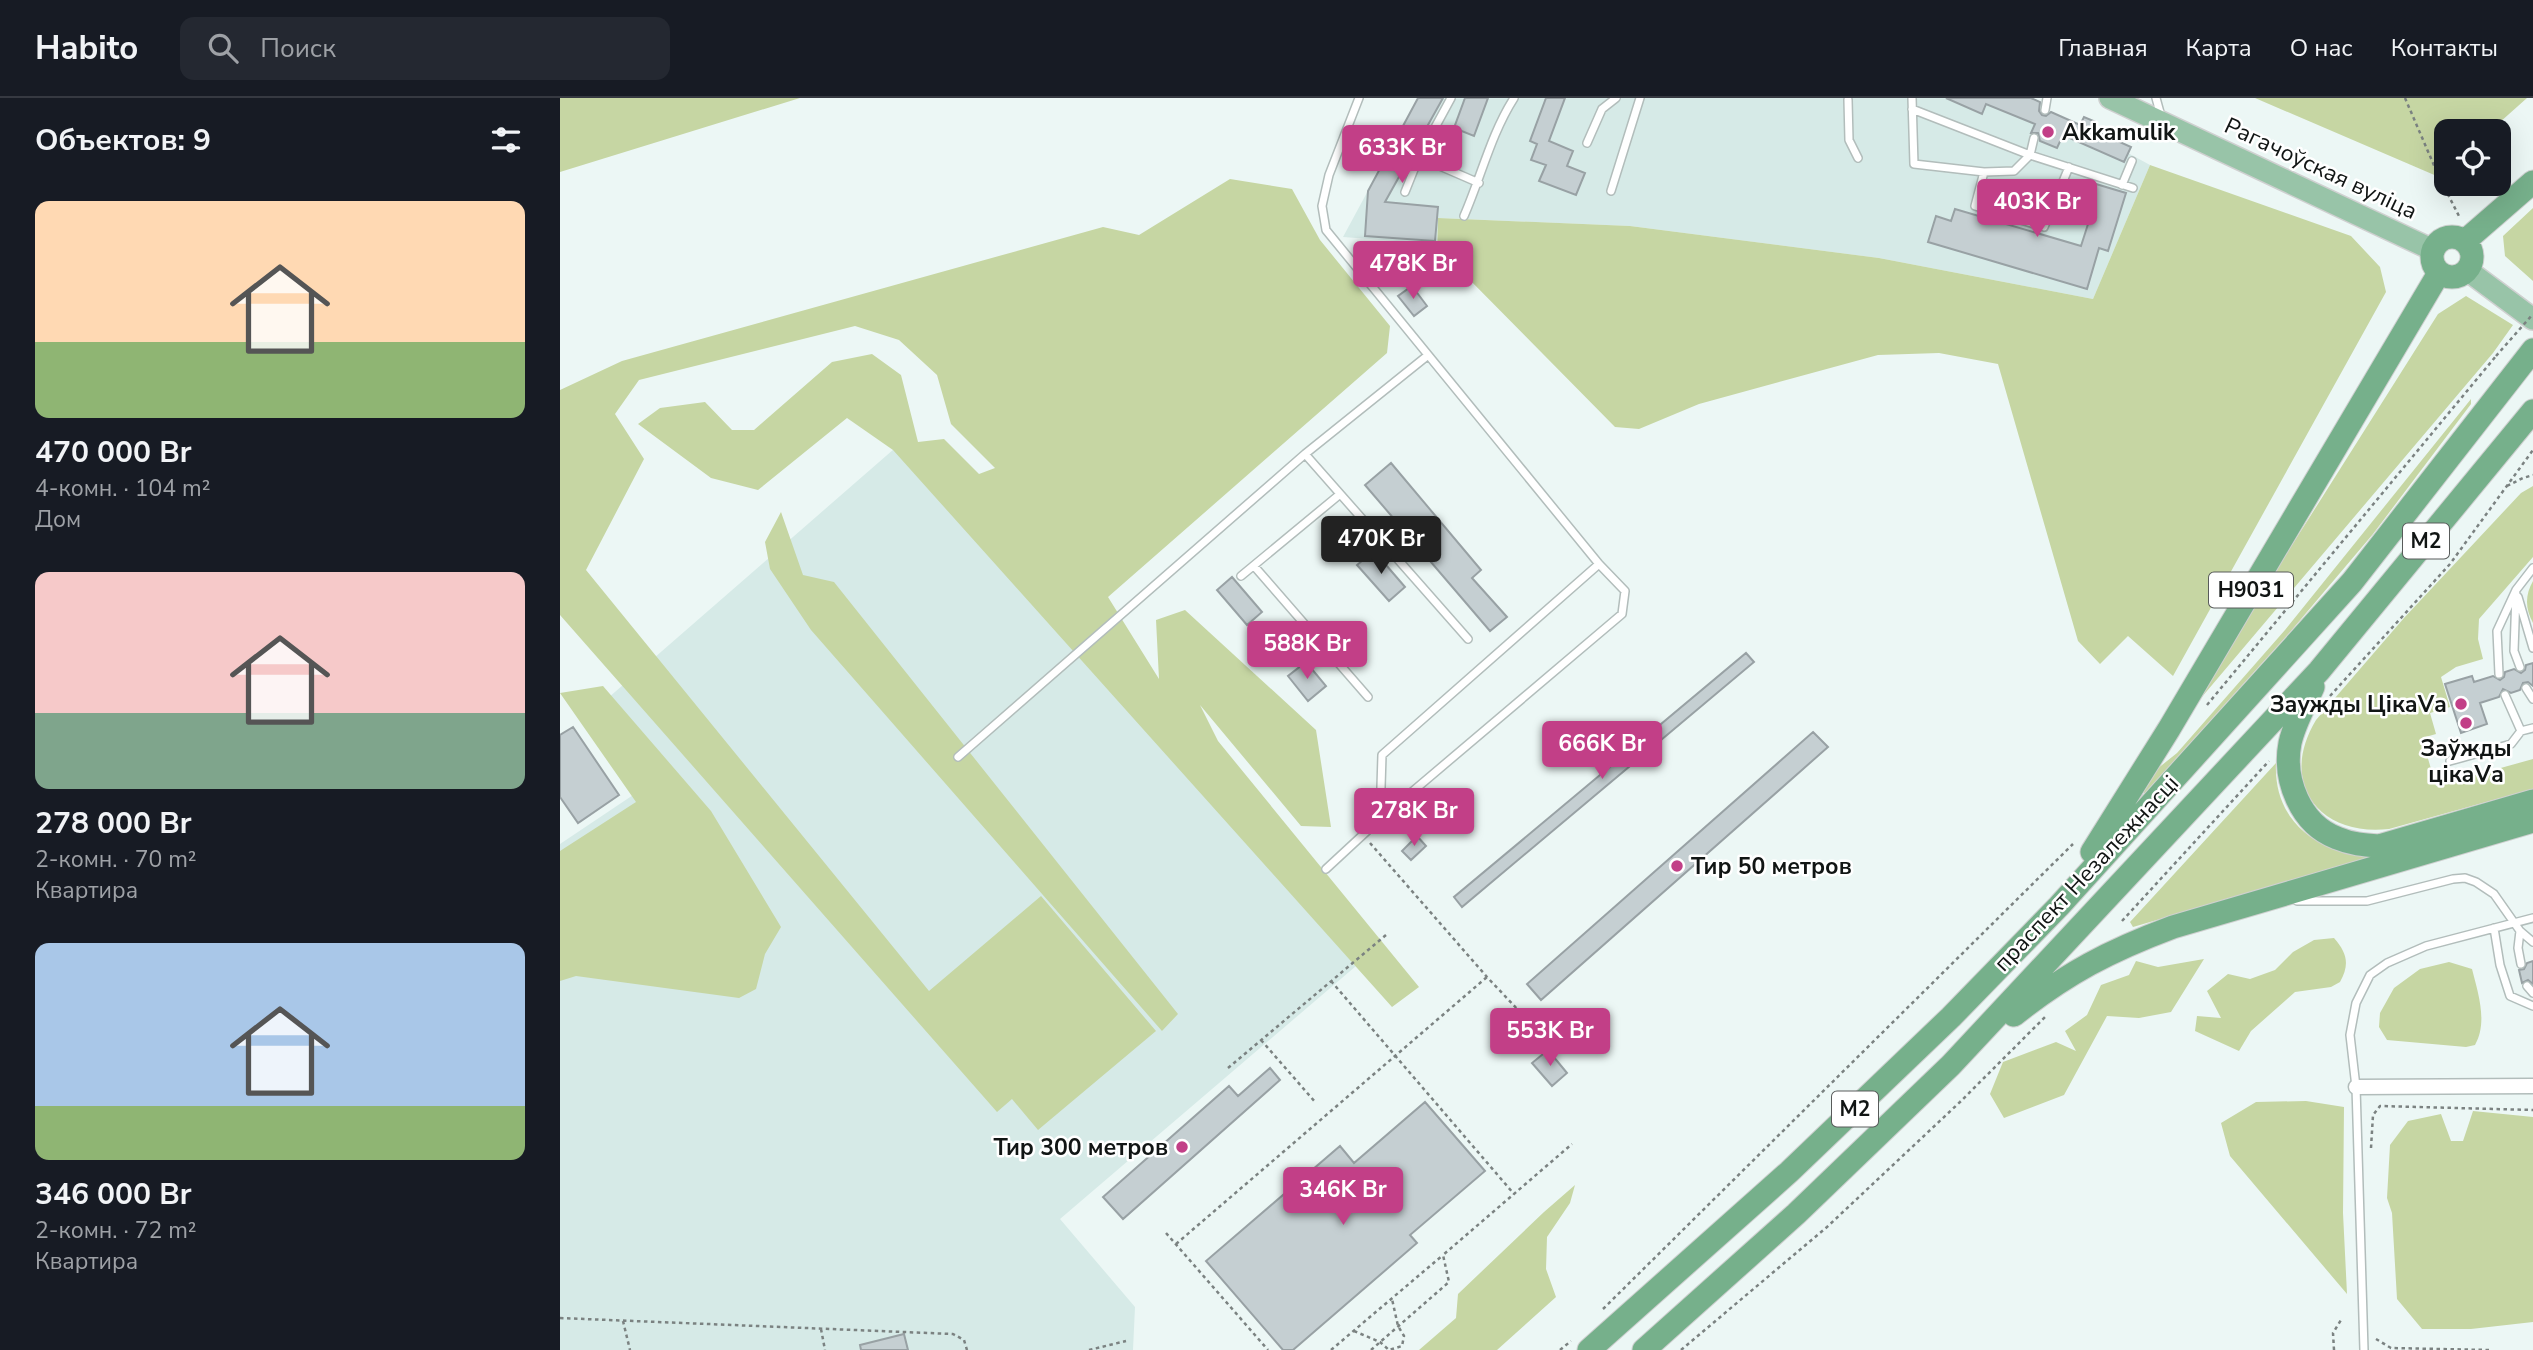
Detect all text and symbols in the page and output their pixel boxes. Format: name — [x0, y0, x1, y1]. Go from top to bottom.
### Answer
search box — [180, 17, 670, 80]
text: Habito — [35, 26, 138, 71]
icon: search — [204, 29, 242, 67]
text: Поиск — [260, 31, 336, 66]
text: Главная — [2058, 32, 2148, 64]
text: Карта — [2186, 32, 2252, 64]
text: О нас — [2290, 32, 2353, 64]
text: Контакты — [2391, 32, 2498, 64]
street label: Рагачоўская вуліца — [2219, 110, 2422, 227]
place label: Akkamulik — [2062, 117, 2176, 148]
map controls — [2434, 119, 2511, 196]
button: locate — [2434, 119, 2511, 196]
text: Объектов: 9 — [35, 120, 211, 161]
icon: filters — [487, 121, 525, 159]
marker: Akkamulik — [2040, 124, 2056, 140]
pin: 633K Br — [1337, 126, 1467, 185]
text: 633K Br — [1358, 132, 1446, 163]
pin: 403K Br — [1972, 180, 2102, 239]
text: 403K Br — [1993, 186, 2081, 217]
pin: 478K Br — [1348, 242, 1478, 301]
icon: home — [217, 246, 343, 372]
text: 478K Br — [1369, 248, 1457, 279]
text: 470 000 Br — [35, 432, 192, 473]
text: 4-комн. · 104 m² — [35, 473, 210, 504]
text: Дом — [35, 504, 81, 535]
pin: 470K Br — [1316, 517, 1446, 576]
text: 470K Br — [1337, 523, 1425, 554]
road number: М2 — [2403, 524, 2449, 558]
road number: Н9031 — [2209, 573, 2293, 608]
icon: home — [217, 617, 343, 743]
pin: 588K Br — [1242, 622, 1372, 681]
text: 588K Br — [1263, 628, 1351, 659]
place label: Заужды ЦікаVа — [2270, 689, 2447, 720]
marker: Заужды ЦікаVа — [2453, 696, 2469, 712]
marker: Заўжды цікаVа — [2458, 715, 2474, 731]
pin: 666K Br — [1537, 722, 1667, 781]
text: 666K Br — [1558, 728, 1646, 759]
place label: Заўжды цікаVа — [2421, 733, 2511, 790]
street label: праспект Незалежнасці — [1987, 768, 2186, 978]
pin: 278K Br — [1349, 788, 1479, 848]
text: 278K Br — [1370, 795, 1458, 826]
text: 278 000 Br — [35, 803, 192, 844]
text: 2-комн. · 70 m² — [35, 844, 197, 875]
place label: Тир 50 метров — [1691, 851, 1852, 882]
marker: Тир 50 метров — [1669, 858, 1685, 874]
text: Квартира — [35, 875, 138, 906]
icon: home — [217, 988, 343, 1114]
pin: 553K Br — [1485, 1009, 1615, 1068]
text: 553K Br — [1506, 1015, 1594, 1046]
road number: М2 — [1832, 1091, 1878, 1126]
place label: Тир 300 метров — [993, 1132, 1168, 1163]
marker: Тир 300 метров — [1174, 1139, 1190, 1155]
pin: 346K Br — [1278, 1168, 1408, 1227]
text: 346 000 Br — [35, 1174, 192, 1215]
text: 346K Br — [1299, 1174, 1387, 1205]
text: 2-комн. · 72 m² — [35, 1215, 197, 1246]
text: Квартира — [35, 1246, 138, 1277]

